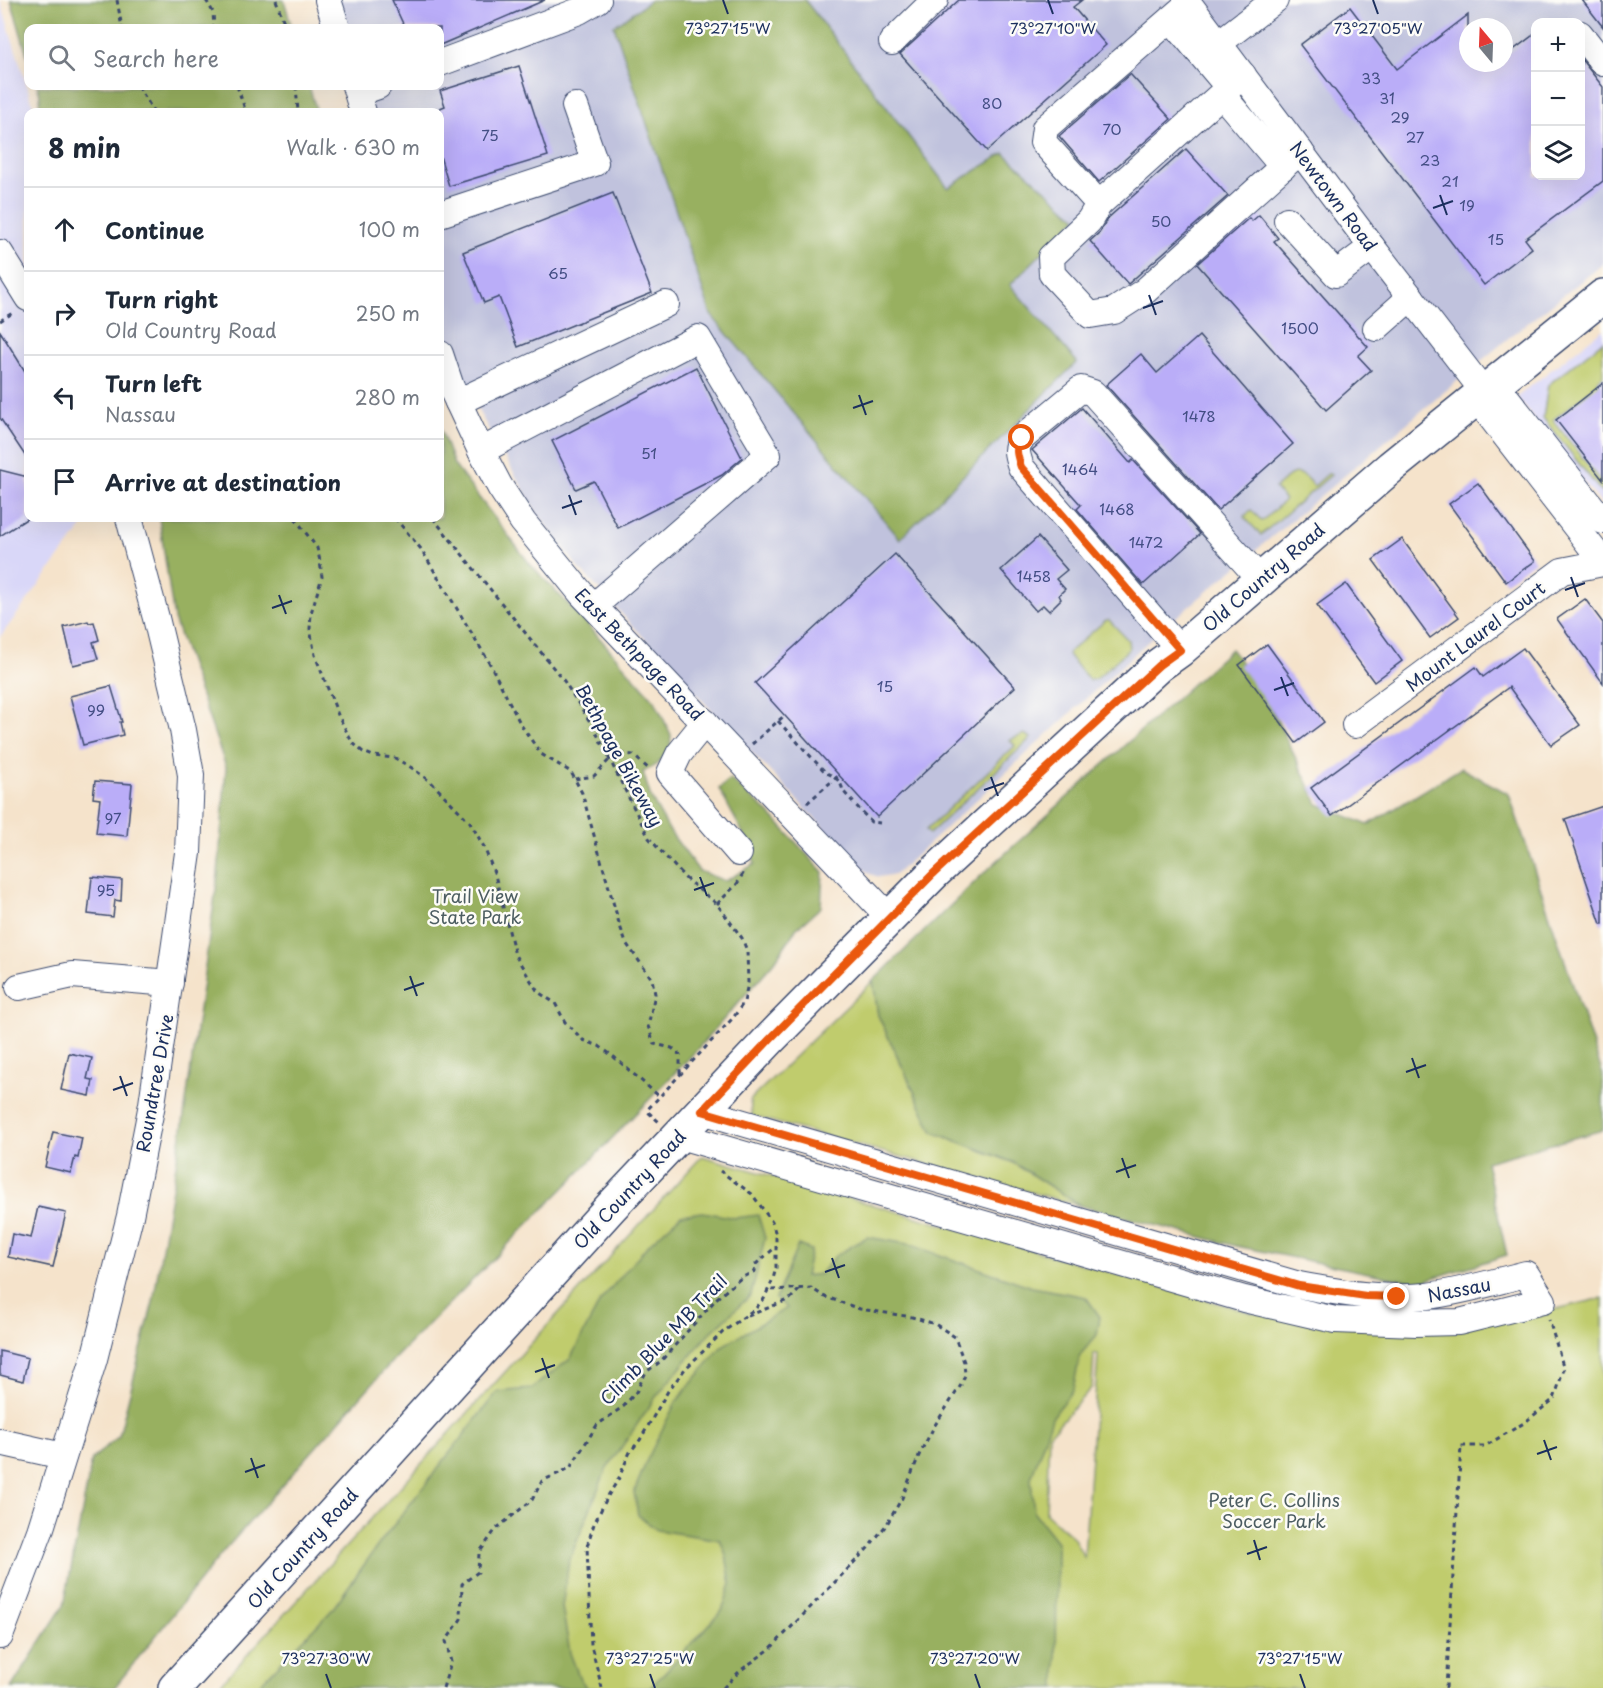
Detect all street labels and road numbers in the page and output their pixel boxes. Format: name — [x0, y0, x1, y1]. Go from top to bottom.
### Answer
street label: Newtown Road — [1284, 135, 1384, 257]
street label: Old Country Road — [1196, 516, 1330, 638]
street label: Mount Laurel Court — [1399, 574, 1551, 698]
street label: East Bethpage Road — [569, 581, 711, 727]
street label: Bethpage Bikeway — [570, 679, 670, 831]
street label: Roundtree Drive — [129, 1012, 179, 1154]
street label: Old Country Road — [566, 1123, 692, 1255]
street label: Climb Blue MB Trail — [593, 1267, 733, 1411]
street label: Nassau — [1425, 1270, 1493, 1308]
street label: Old Country Road — [240, 1482, 364, 1614]

